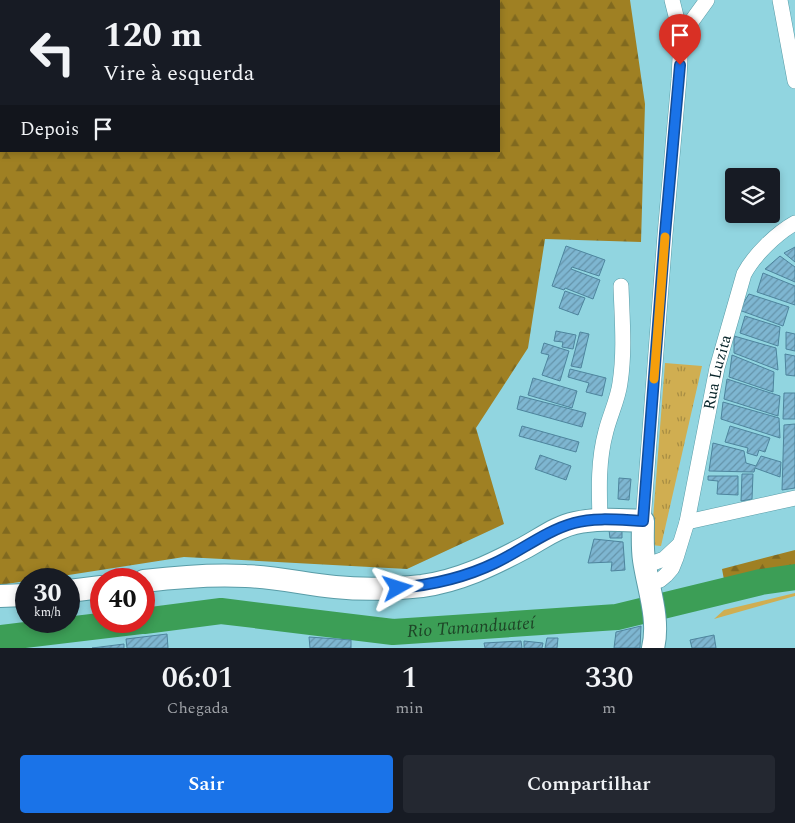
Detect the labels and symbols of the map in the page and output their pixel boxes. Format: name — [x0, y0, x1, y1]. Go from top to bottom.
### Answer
pin — [659, 14, 701, 65]
street label: Rua Luzita — [697, 332, 738, 412]
position arrow — [371, 561, 423, 613]
speed limit sign: 40 — [90, 568, 155, 633]
water label: Rio Tamanduateí — [406, 609, 538, 645]

